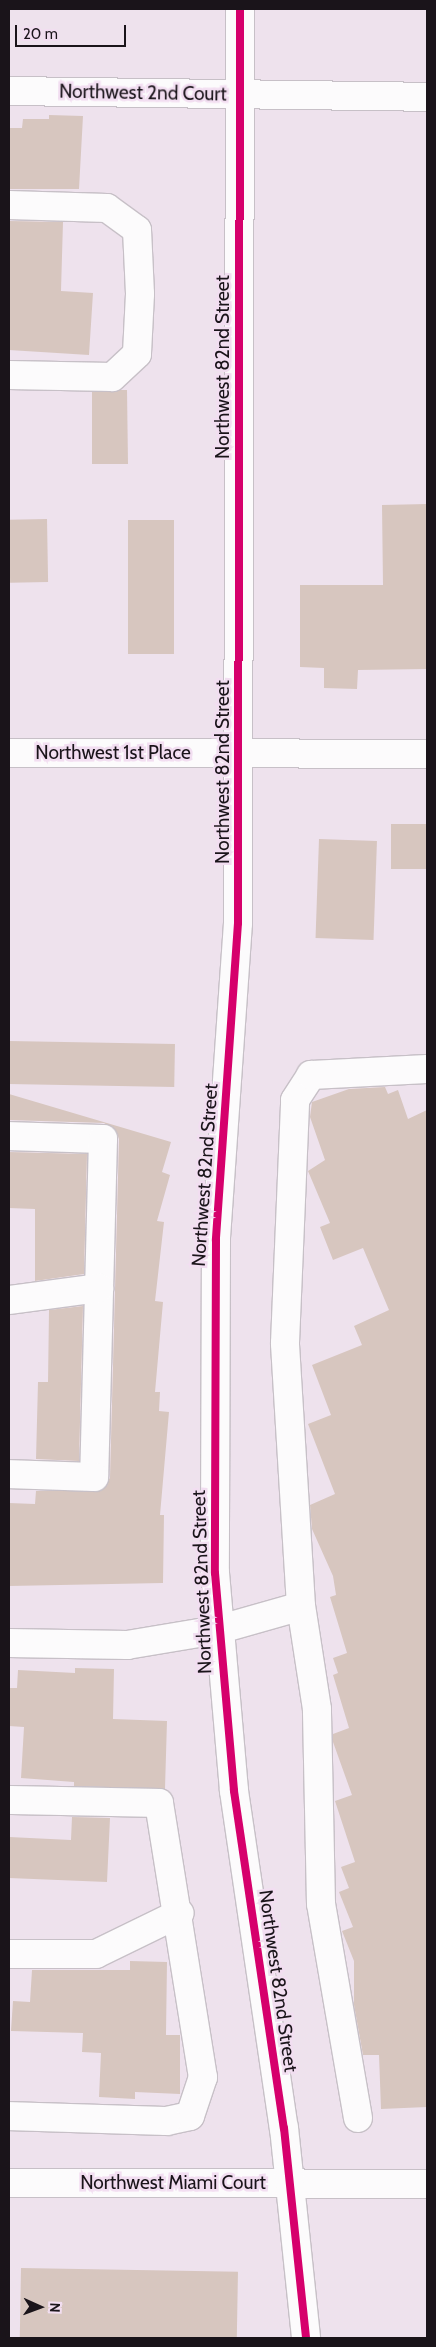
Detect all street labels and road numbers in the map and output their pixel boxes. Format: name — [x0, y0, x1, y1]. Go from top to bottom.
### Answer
street label: Northwest 2nd Court — [59, 80, 227, 106]
street label: Northwest 82nd Street — [212, 275, 234, 459]
street label: Northwest 82nd Street — [212, 680, 234, 864]
street label: Northwest 1st Place — [35, 742, 191, 764]
street label: Northwest 82nd Street — [187, 1083, 223, 1267]
street label: Northwest 82nd Street — [187, 1490, 217, 1674]
street label: Northwest 82nd Street — [254, 1888, 302, 2074]
street label: Northwest Miami Court — [80, 2172, 266, 2194]

